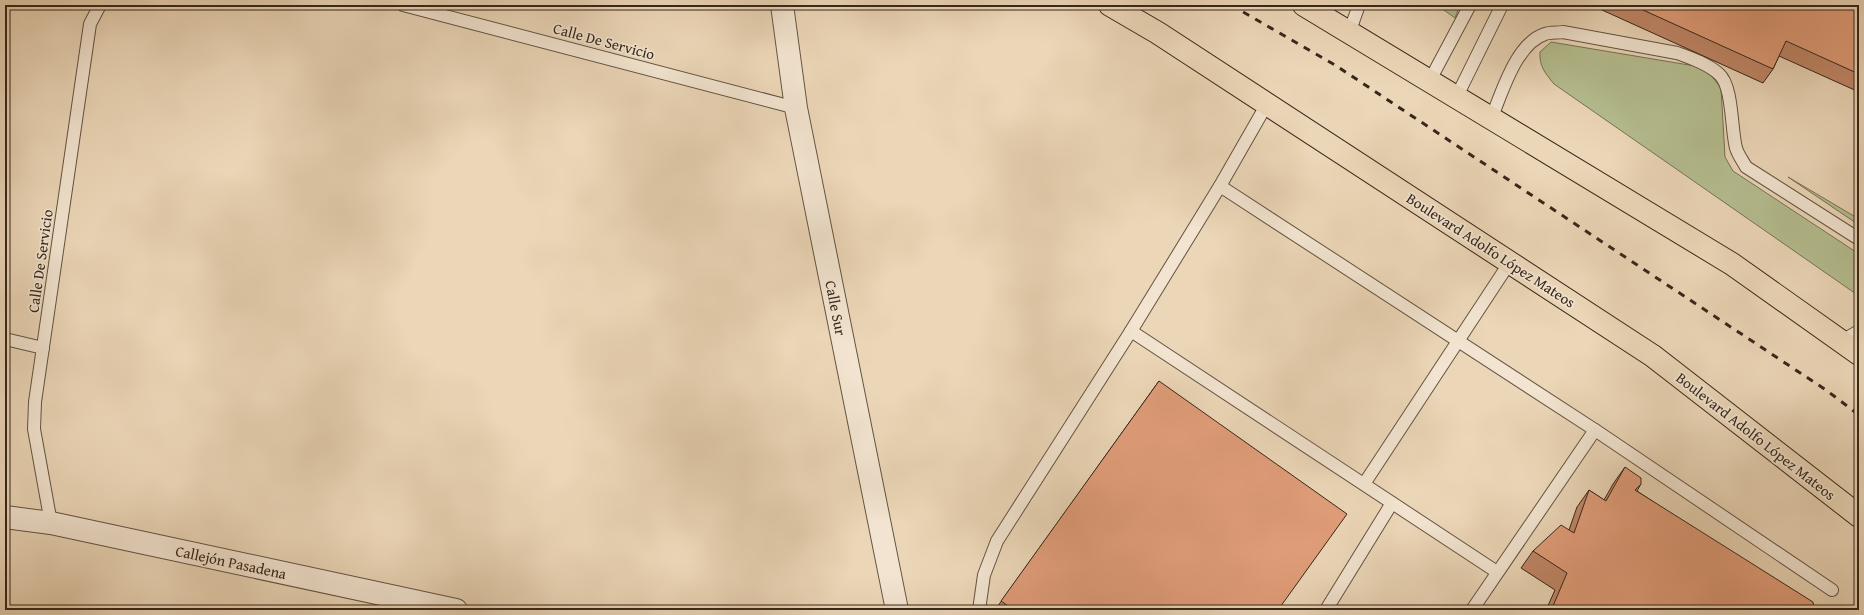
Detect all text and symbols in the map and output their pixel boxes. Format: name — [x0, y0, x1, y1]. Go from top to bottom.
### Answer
street label: Calle De Servicio — [551, 17, 657, 65]
street label: Boulevard Adolfo López Mateos — [1403, 188, 1579, 313]
street label: Calle De Servicio — [22, 208, 58, 314]
street label: Calle Sur — [820, 279, 852, 337]
street label: Boulevard Adolfo López Mateos — [1672, 367, 1840, 505]
street label: Callejón Pasadena — [174, 540, 288, 584]

